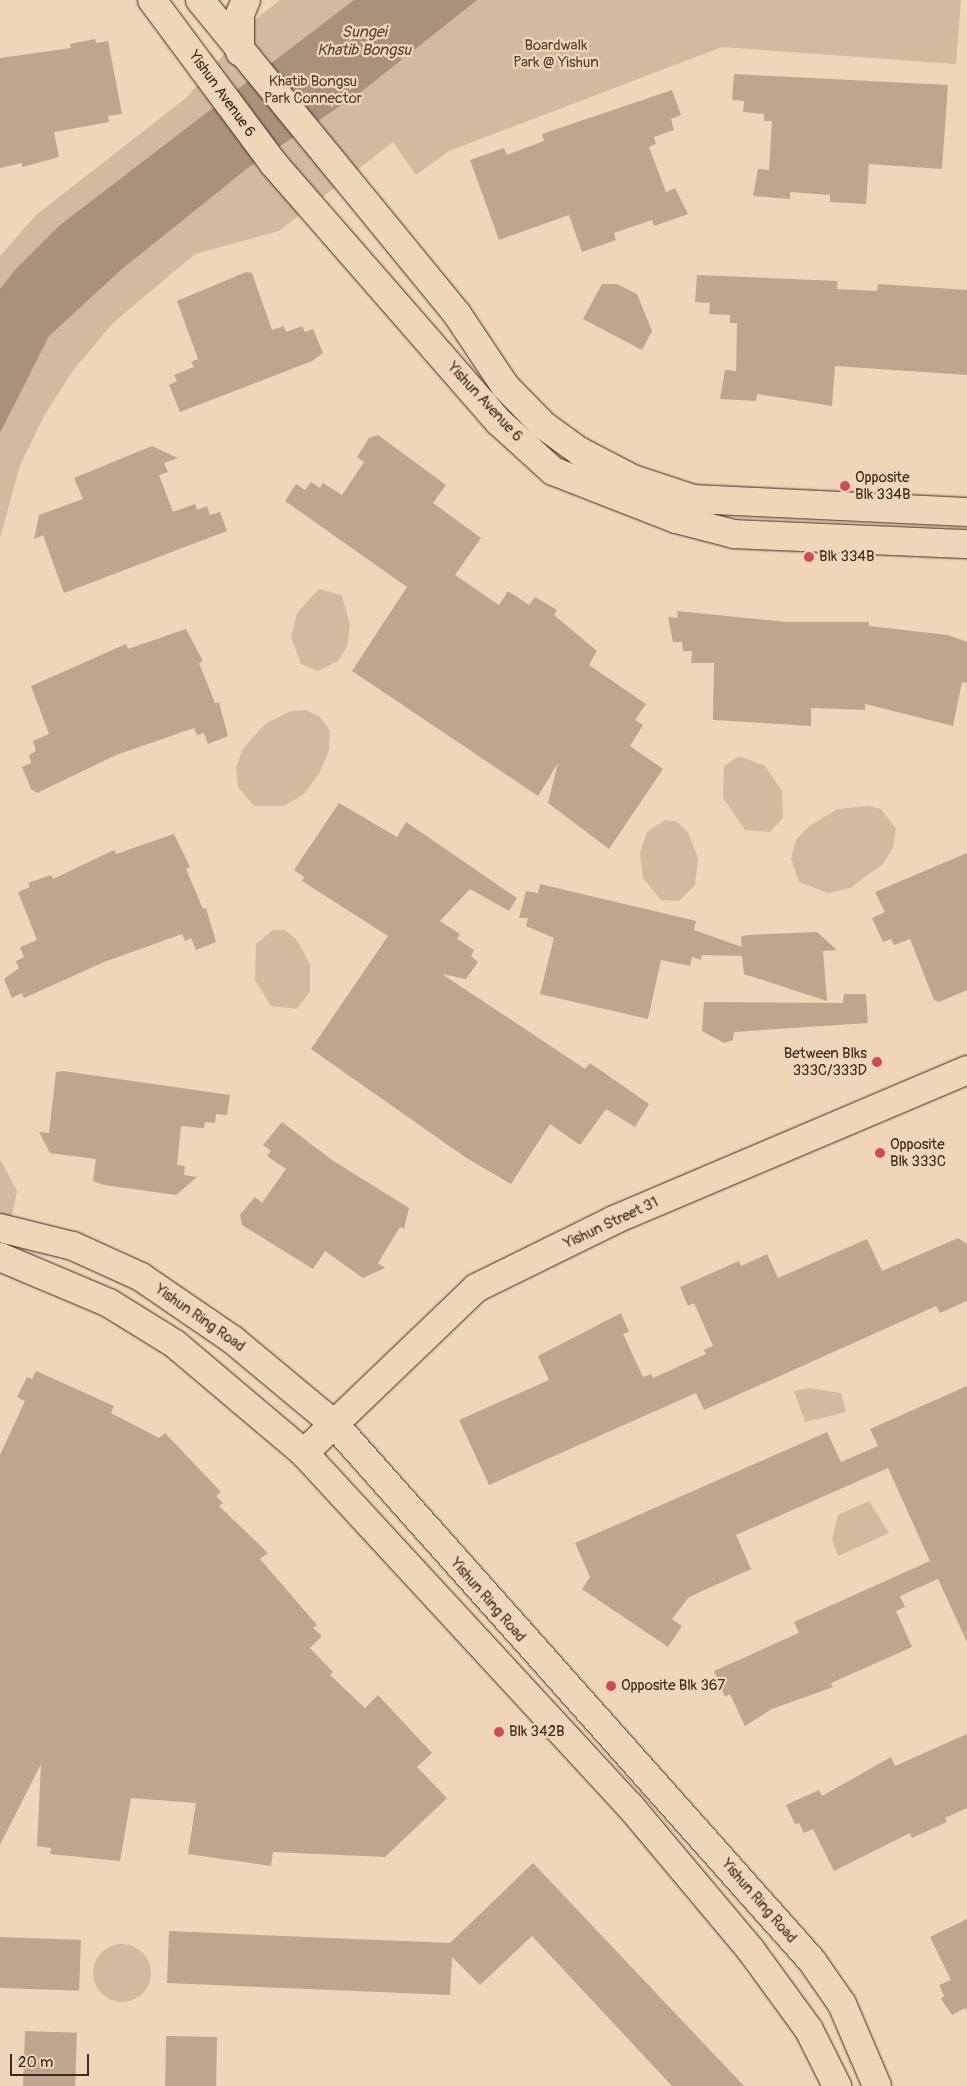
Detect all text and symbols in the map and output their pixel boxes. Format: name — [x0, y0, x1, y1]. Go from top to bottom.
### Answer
water label: Sungei Khatib Bongsu — [317, 22, 411, 60]
park label: Boardwalk Park @ Yishun — [513, 36, 599, 71]
street label: Yishun Avenue 6 — [185, 47, 259, 141]
park label: Khatib Bongsu Park Connector — [264, 72, 362, 107]
street label: Yishun Avenue 6 — [444, 358, 526, 446]
place label: Opposite Blk 334B — [855, 468, 910, 503]
marker: Opposite Blk 334B — [839, 480, 851, 492]
place label: Blk 334B — [819, 548, 874, 566]
marker: Blk 334B — [803, 551, 815, 563]
place label: Between Blks 333C/333D — [784, 1044, 867, 1079]
marker: Between Blks 333C/333D — [871, 1056, 883, 1068]
place label: Opposite Blk 333C — [890, 1135, 946, 1170]
marker: Opposite Blk 333C — [874, 1147, 886, 1159]
street label: Yishun Street 31 — [561, 1193, 661, 1253]
street label: Yishun Ring Road — [152, 1280, 248, 1356]
street label: Yishun Ring Road — [447, 1554, 529, 1646]
place label: Opposite Blk 367 — [621, 1677, 725, 1695]
marker: Opposite Blk 367 — [605, 1680, 617, 1692]
place label: Blk 342B — [509, 1723, 565, 1741]
marker: Blk 342B — [493, 1726, 505, 1738]
street label: Yishun Ring Road — [718, 1855, 800, 1947]
scale bar — [12, 2044, 91, 2076]
text: 20 m — [18, 2053, 53, 2072]

